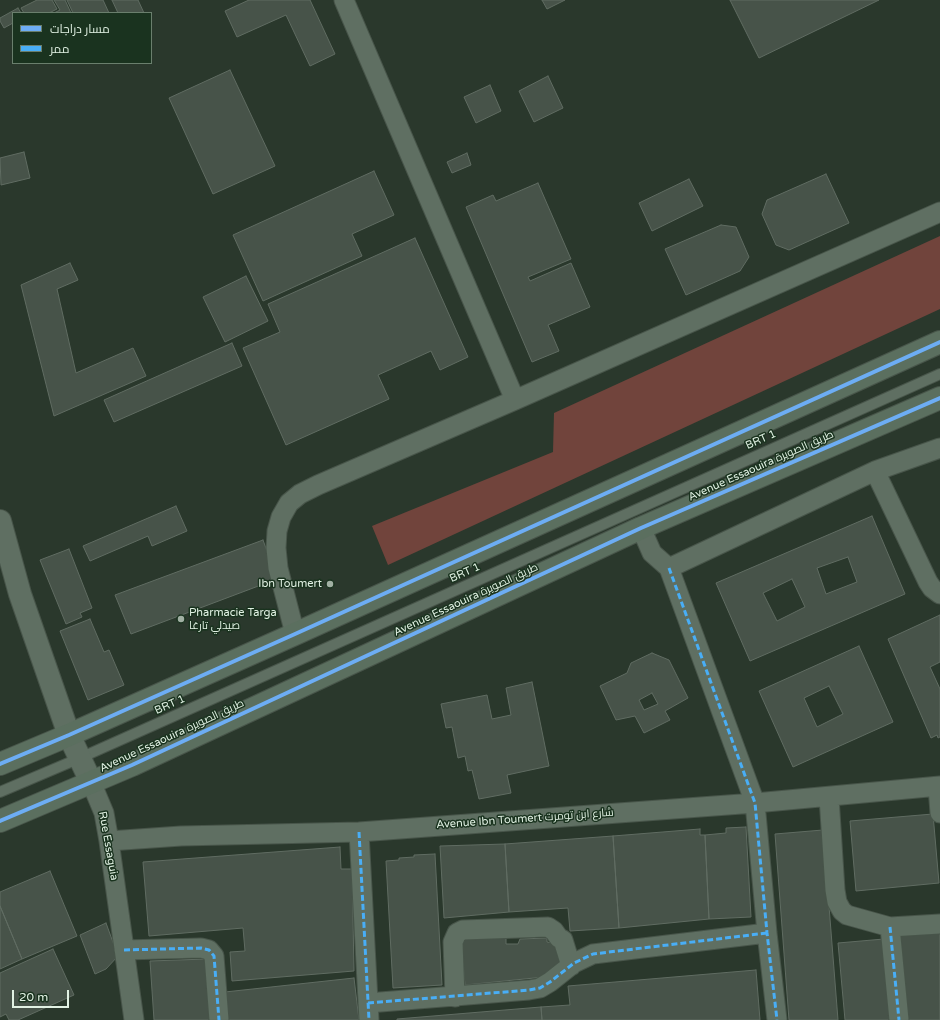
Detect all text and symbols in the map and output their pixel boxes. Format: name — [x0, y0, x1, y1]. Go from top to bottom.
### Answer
legend — [12, 12, 152, 64]
text: مسار دراجات — [50, 22, 110, 36]
text: ممر — [50, 42, 69, 56]
street label: BRT 1 — [744, 427, 778, 453]
street label: Avenue Essaouira طريق الصويرة — [686, 428, 836, 504]
street label: BRT 1 — [448, 560, 482, 586]
street label: Avenue Essaouira طريق الصويرة — [392, 561, 540, 639]
place label: Ibn Toumert — [258, 577, 322, 591]
marker: Ibn Toumert — [325, 579, 335, 589]
place label: Pharmacie Targa صيدلي تارغا — [189, 606, 277, 632]
marker: Pharmacie Targa صيدلي تارغا — [176, 614, 186, 624]
street label: BRT 1 — [153, 692, 187, 718]
street label: Avenue Essaouira طريق الصويرة — [98, 697, 246, 775]
street label: Avenue Ibn Toumert شارع ابن تومرت — [436, 806, 614, 832]
street label: Rue Essaguia — [95, 810, 121, 882]
scale bar — [14, 982, 71, 1008]
text: 20 m — [19, 990, 48, 1004]

